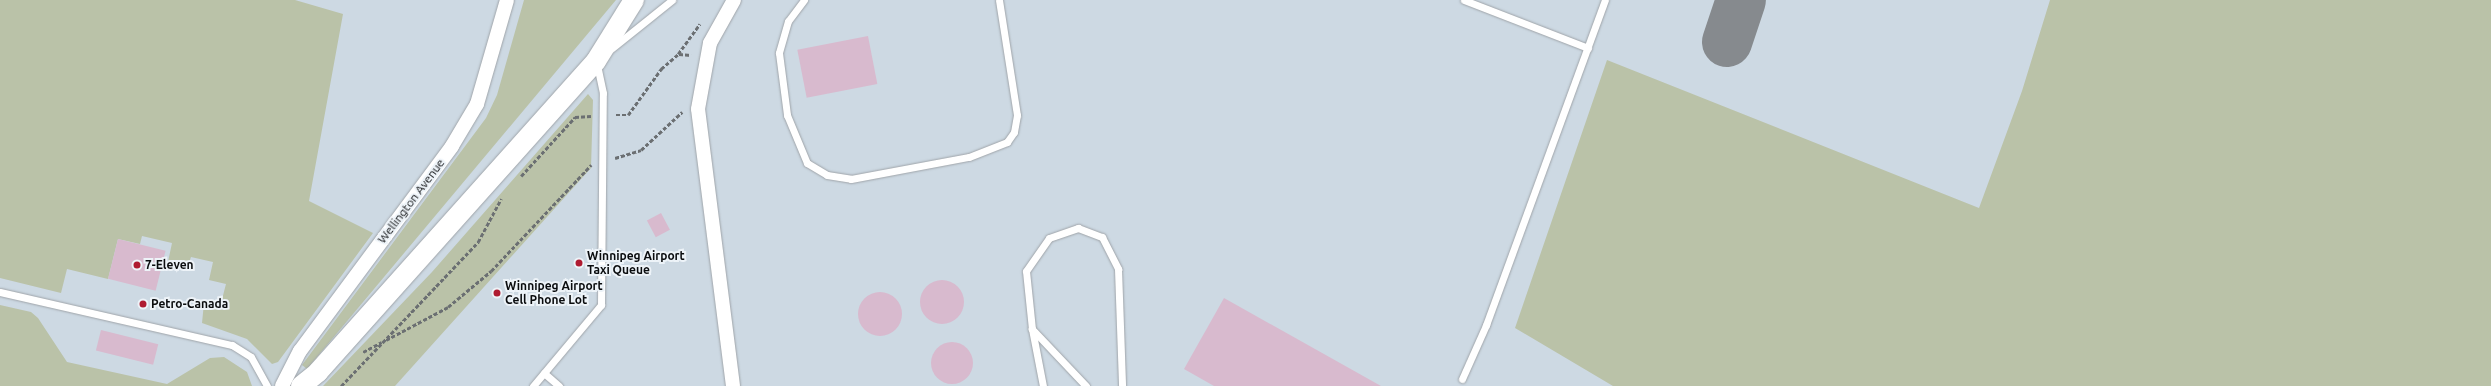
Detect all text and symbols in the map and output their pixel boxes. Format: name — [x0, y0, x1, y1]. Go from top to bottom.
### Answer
street label: Wellington Avenue — [374, 156, 448, 246]
place label: Winnipeg Airport Taxi Queue — [587, 249, 685, 277]
place label: 7-Eleven — [145, 258, 194, 272]
marker: Winnipeg Airport Taxi Queue — [574, 258, 584, 268]
marker: 7-Eleven — [132, 260, 142, 270]
place label: Winnipeg Airport Cell Phone Lot — [505, 279, 603, 307]
marker: Winnipeg Airport Cell Phone Lot — [492, 288, 502, 298]
place label: Petro-Canada — [151, 297, 228, 311]
marker: Petro-Canada — [138, 299, 148, 309]

